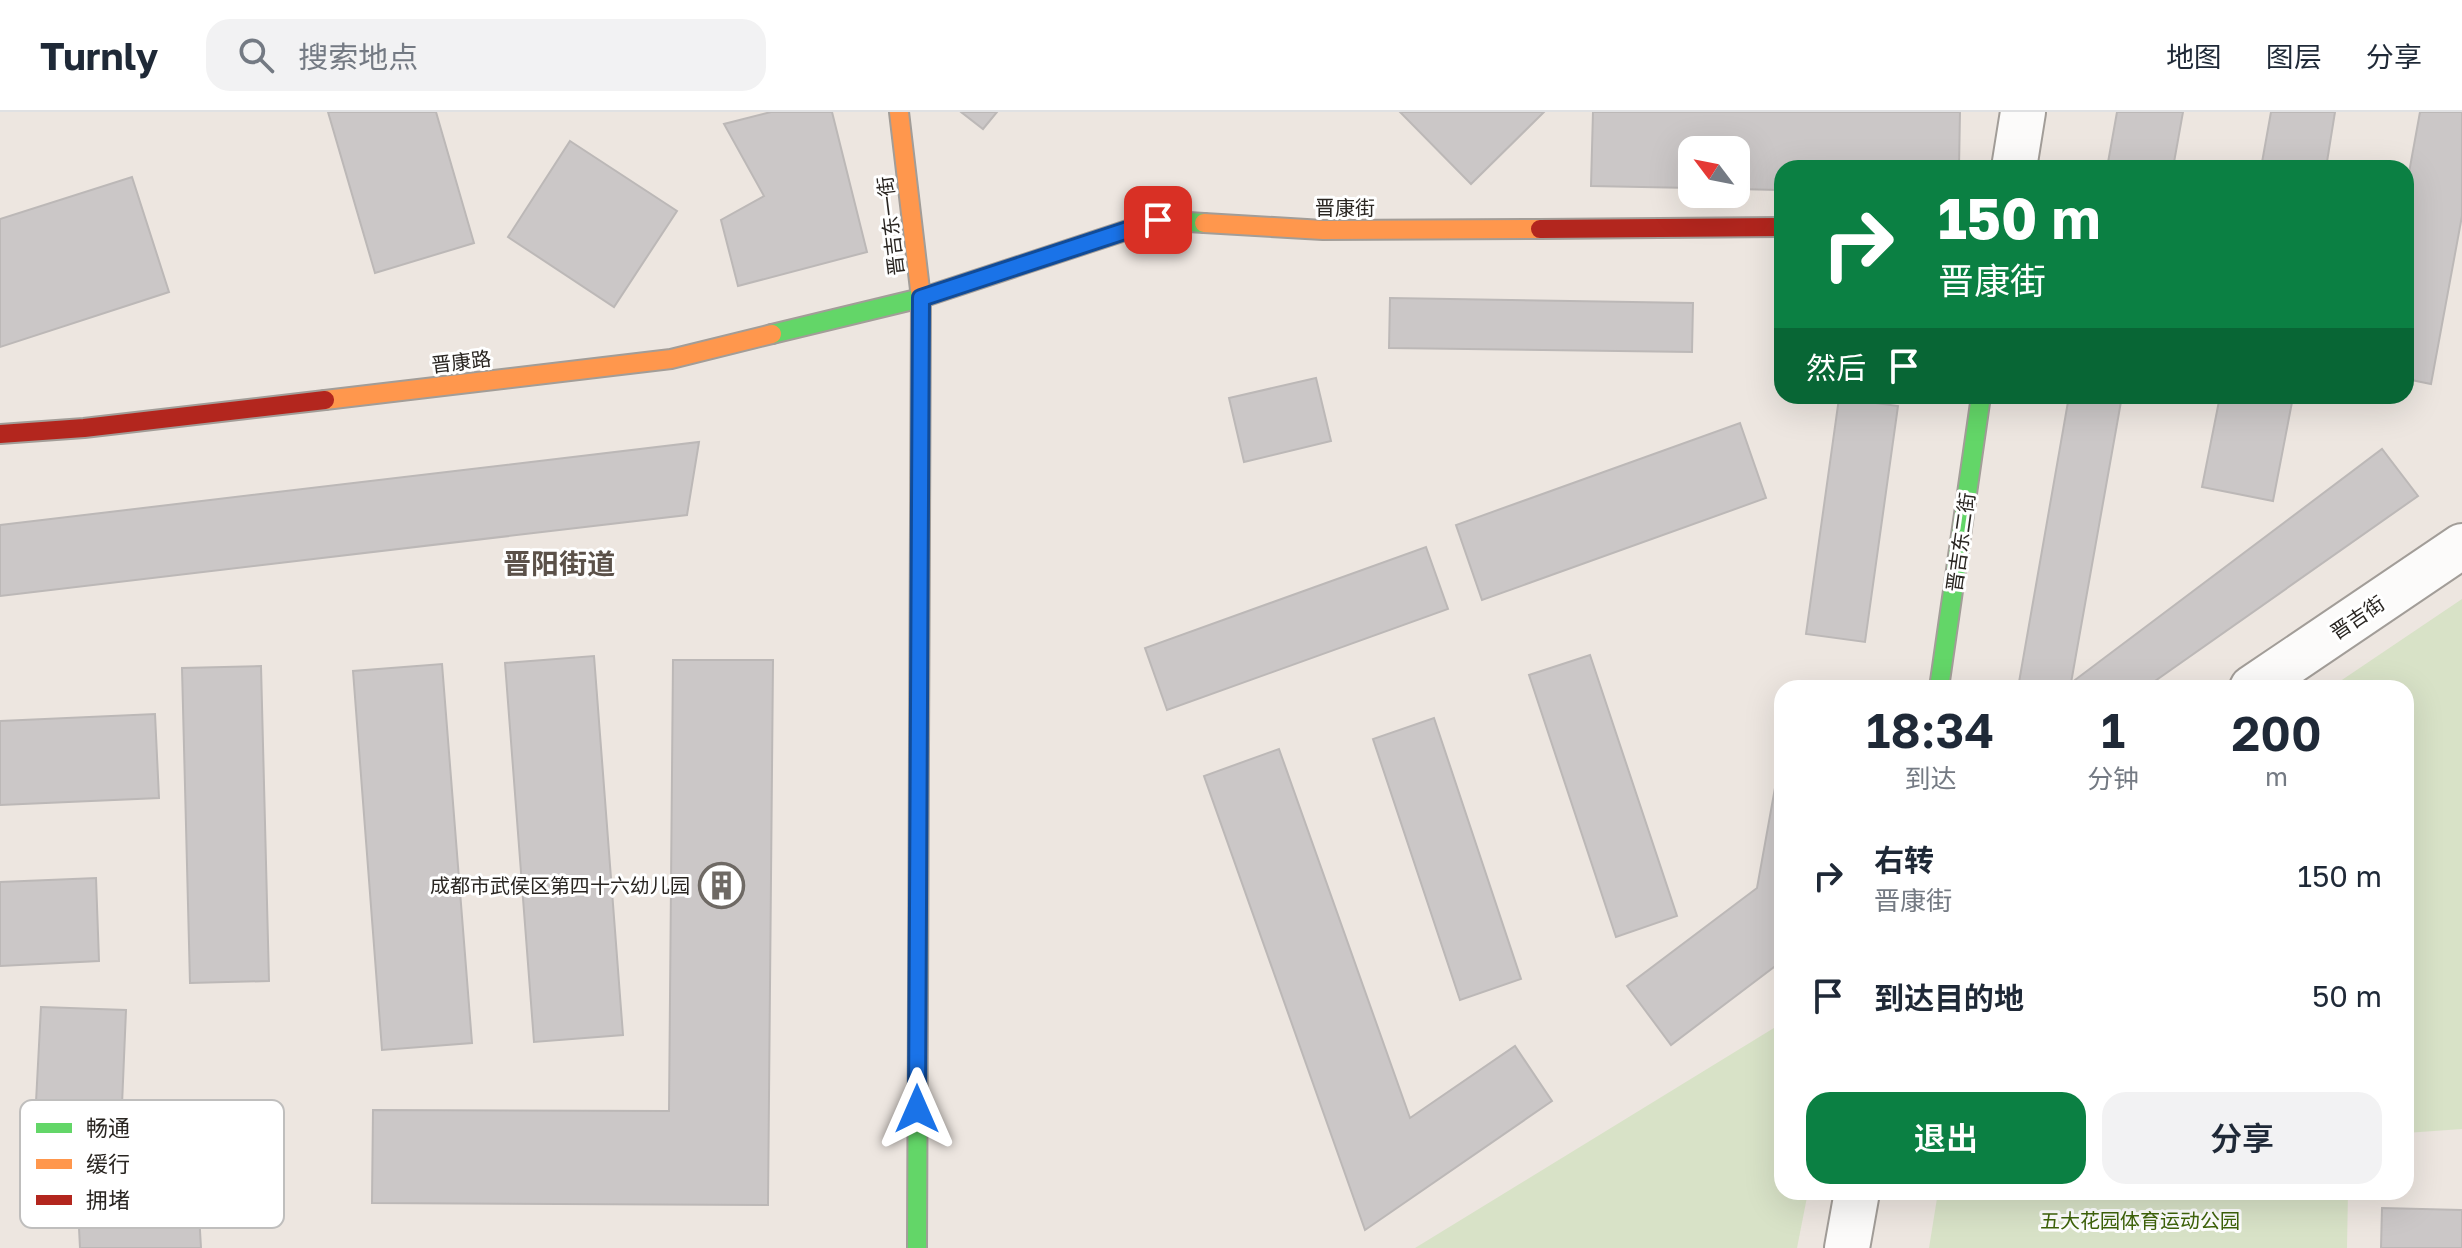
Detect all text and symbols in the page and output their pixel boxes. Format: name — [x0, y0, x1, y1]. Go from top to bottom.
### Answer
search box — [206, 19, 766, 91]
text: Turnly — [40, 33, 158, 78]
icon: search — [234, 33, 278, 77]
text: 搜索地点 — [298, 39, 418, 75]
text: 地图 — [2166, 40, 2222, 73]
text: 图层 — [2266, 40, 2322, 73]
text: 分享 — [2366, 40, 2422, 73]
north arrow — [1678, 136, 1750, 208]
map controls — [1678, 136, 1750, 208]
street label: 晋吉东一街 — [872, 175, 908, 277]
text: 150 m — [1938, 184, 2100, 251]
pin — [1124, 186, 1192, 254]
icon: right — [1806, 192, 1910, 296]
street label: 晋康街 — [1315, 195, 1375, 219]
icon: arrive — [1136, 198, 1180, 242]
text: 晋康街 — [1938, 259, 2046, 302]
icon: arrive — [1882, 344, 1926, 388]
street label: 晋康路 — [430, 345, 492, 377]
text: 然后 — [1806, 350, 1866, 386]
street label: 晋吉东二街 — [1941, 491, 1979, 593]
district label: 晋阳街道 — [503, 547, 615, 580]
street label: 晋吉街 — [2325, 590, 2389, 644]
text: 18:34 — [1866, 701, 1995, 759]
text: 1 — [2101, 701, 2125, 759]
text: 200 — [2232, 704, 2322, 762]
text: m — [2265, 761, 2288, 792]
text: 到达 — [1905, 763, 1957, 794]
text: 分钟 — [2087, 763, 2139, 794]
text: 右转 — [1874, 842, 1934, 878]
icon: right — [1806, 854, 1850, 898]
text: 150 m — [2297, 858, 2382, 894]
building icon: 成都市武侯区第四十六幼儿园 — [697, 861, 745, 909]
place label: 成都市武侯区第四十六幼儿园 — [430, 873, 690, 897]
text: 晋康街 — [1874, 885, 1952, 916]
icon: arrive — [1806, 974, 1850, 1018]
text: 50 m — [2312, 978, 2382, 1014]
text: 到达目的地 — [1874, 980, 2024, 1016]
position arrow — [875, 1067, 959, 1151]
button: 退出 — [1806, 1092, 2086, 1184]
button: 分享 — [2102, 1092, 2382, 1184]
legend — [20, 1100, 284, 1228]
text: 畅通 — [86, 1114, 130, 1141]
text: 缓行 — [86, 1150, 130, 1177]
text: 拥堵 — [86, 1186, 130, 1213]
park label: 五大花园体育运动公园 — [2040, 1208, 2240, 1232]

